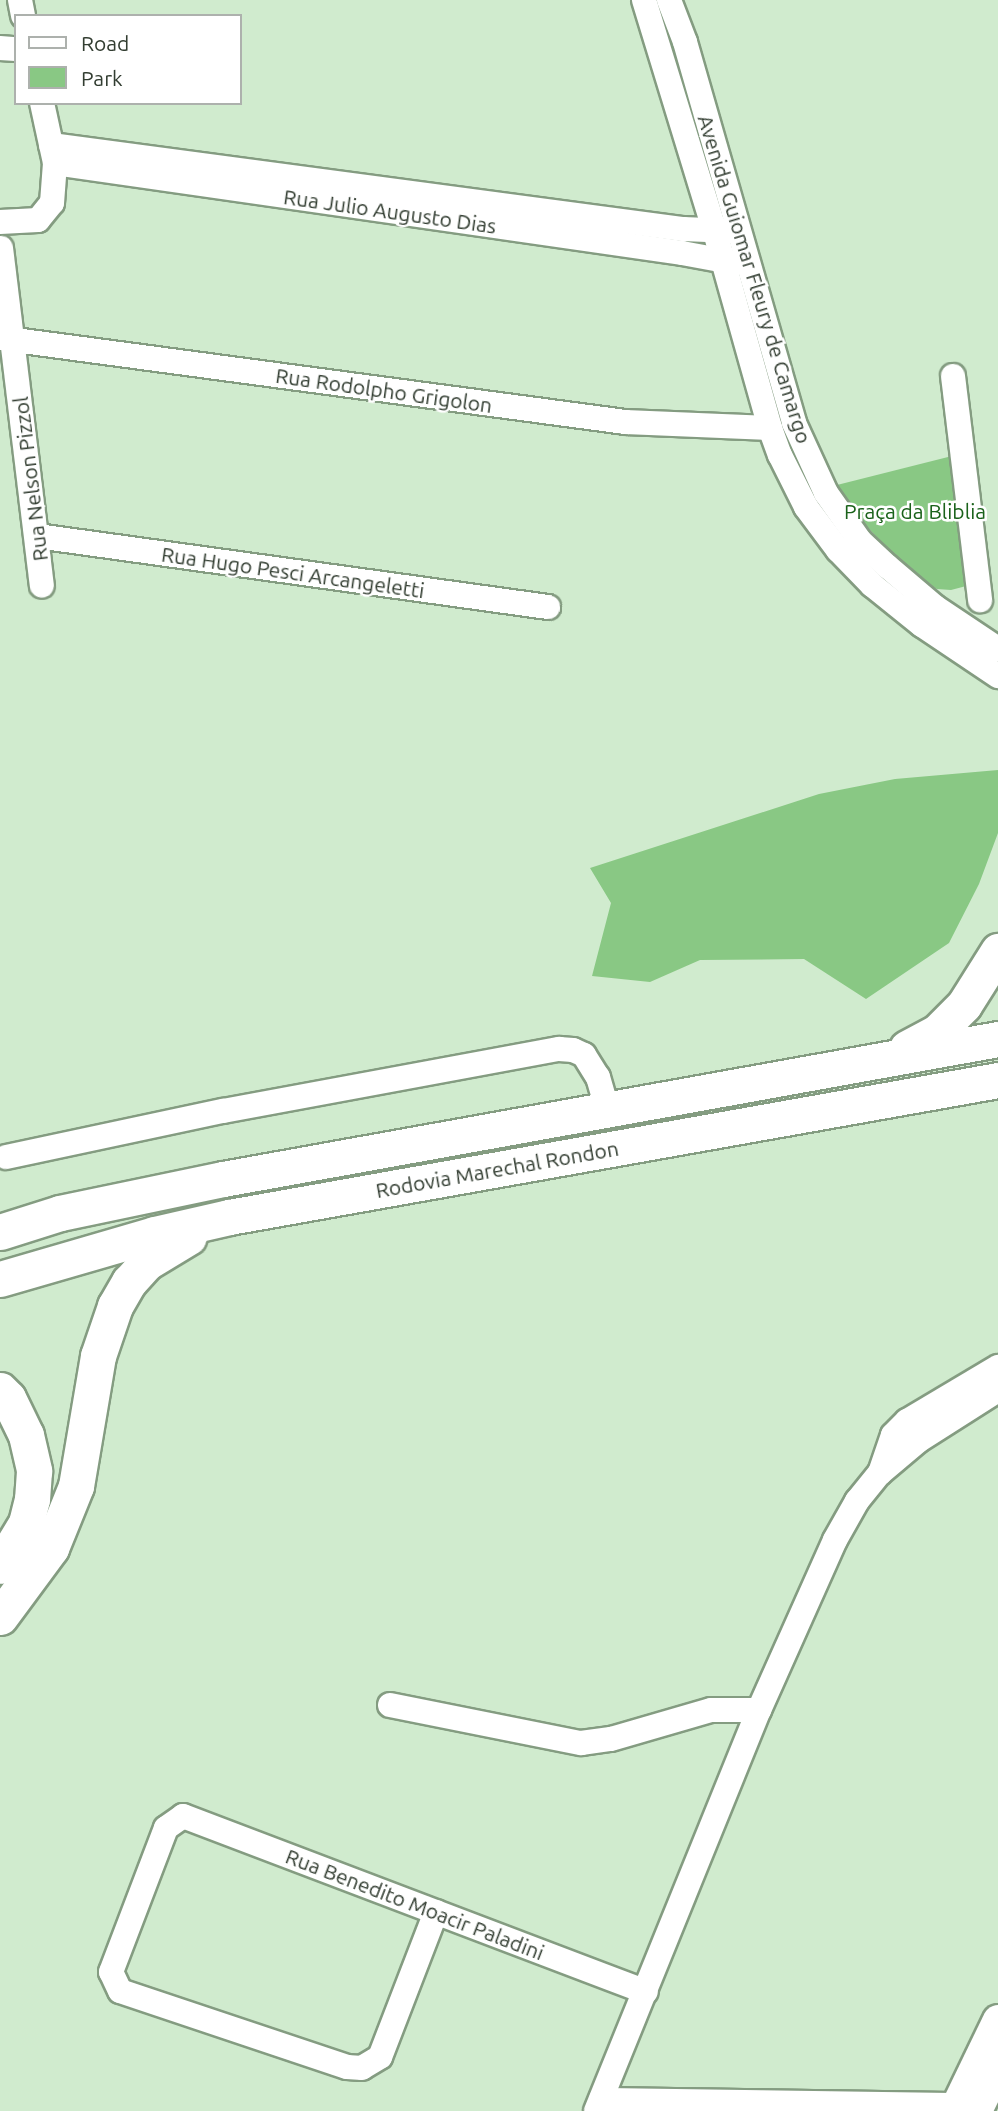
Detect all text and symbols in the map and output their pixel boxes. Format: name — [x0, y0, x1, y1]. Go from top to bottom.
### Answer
legend — [14, 14, 242, 105]
text: Road — [81, 31, 129, 55]
text: Park — [81, 66, 123, 90]
street label: Avenida Guiomar Fleury de Camargo — [693, 112, 817, 446]
street label: Rua Julio Augusto Dias — [282, 184, 498, 238]
street label: Rua Rodolpho Grigolon — [274, 362, 494, 418]
street label: Rua Nelson Pizzol — [7, 395, 53, 563]
park label: Praça da Bliblia — [844, 498, 986, 524]
street label: Rua Hugo Pesci Arcangeletti — [160, 541, 426, 603]
street label: Rodovia Marechal Rondon — [374, 1135, 620, 1203]
street label: Rua Benedito Moacir Paladini — [282, 1843, 548, 1965]

